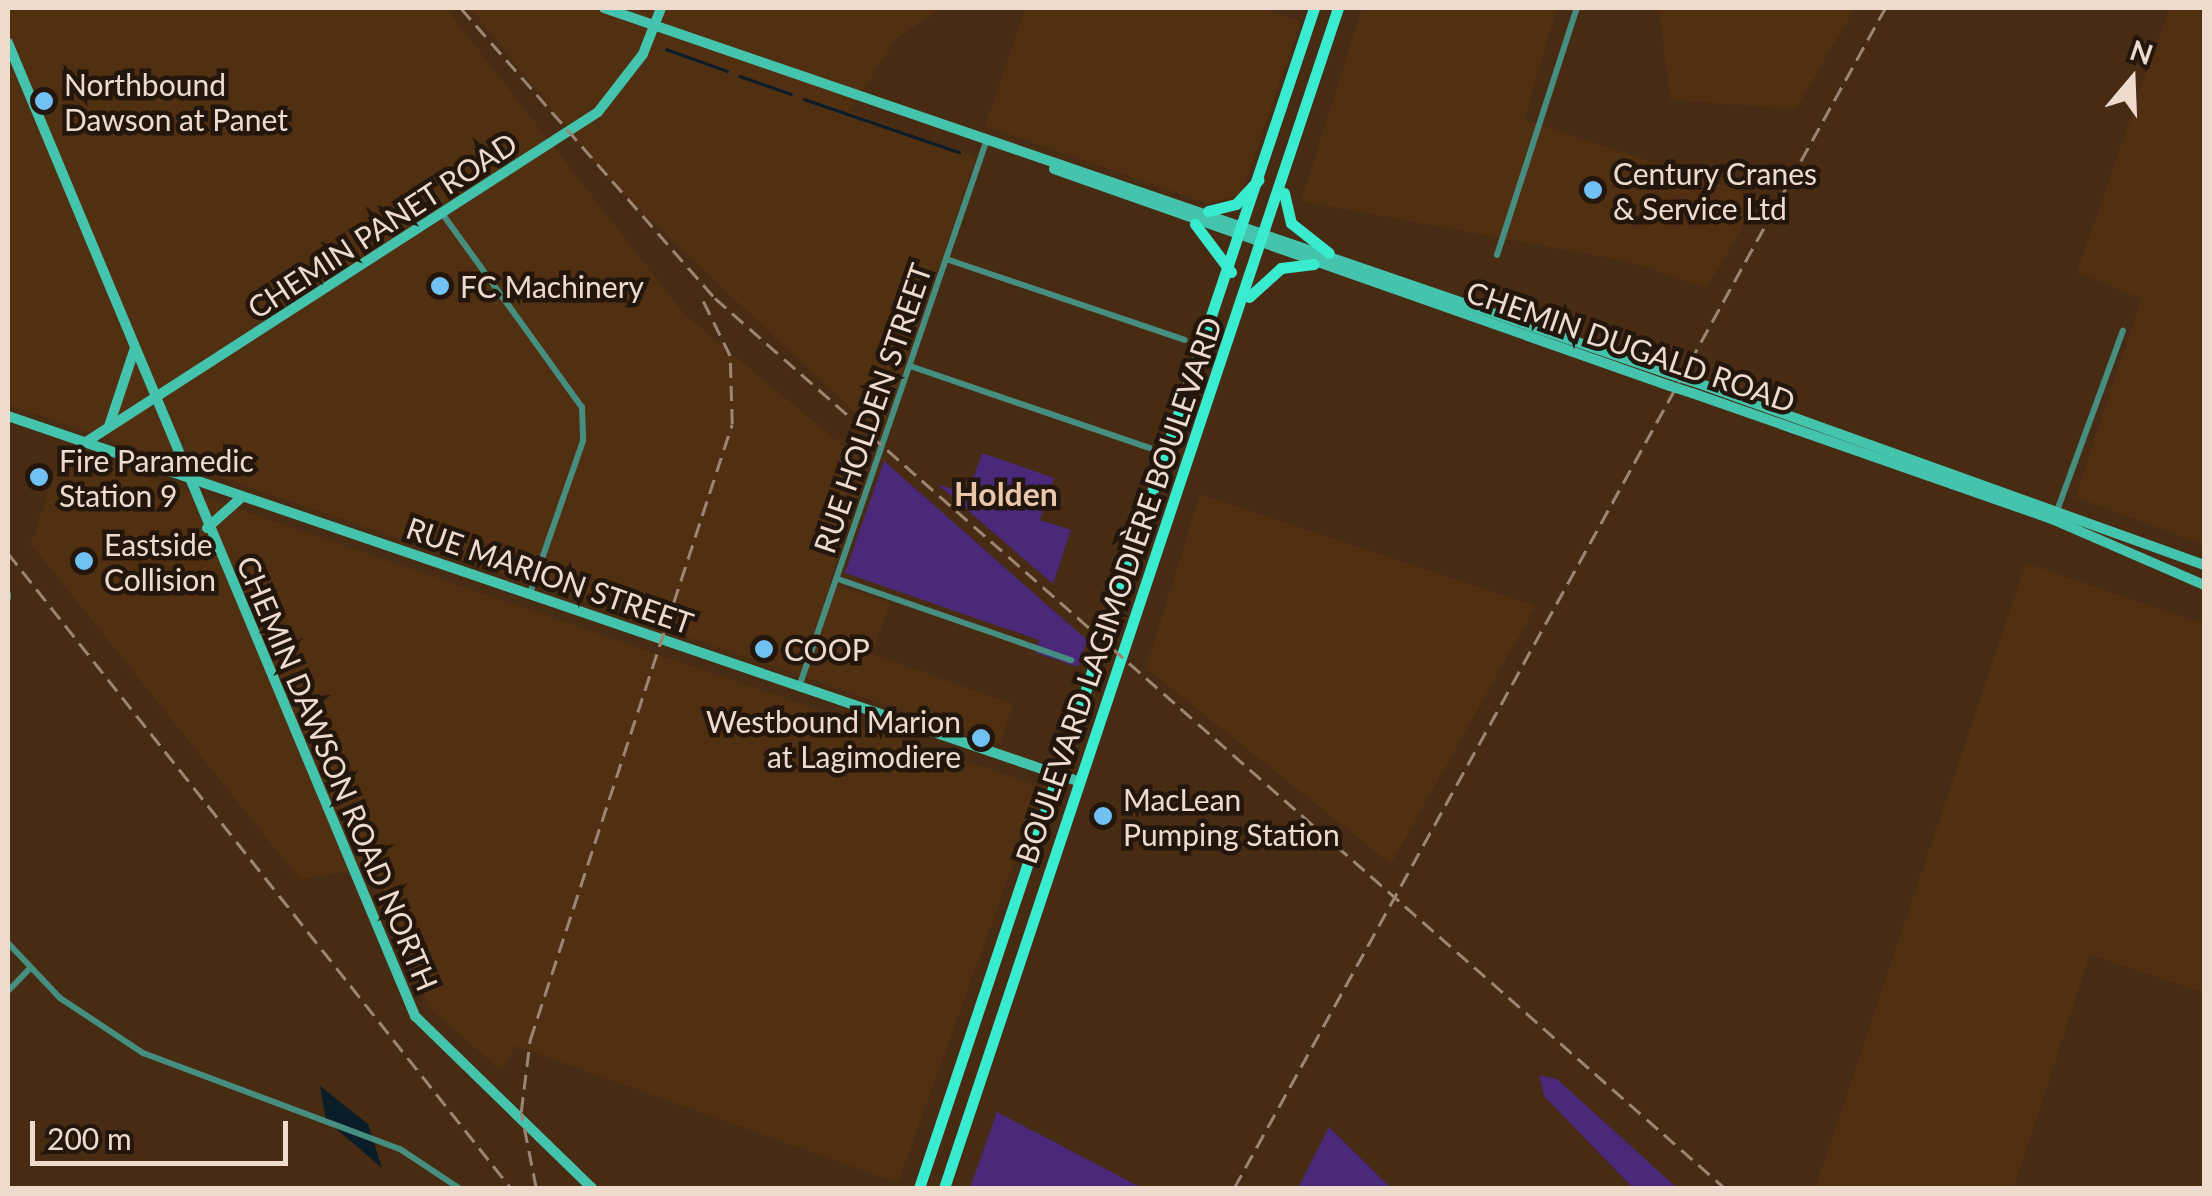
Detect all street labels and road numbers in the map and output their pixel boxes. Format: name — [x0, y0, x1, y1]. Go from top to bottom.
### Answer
street label: CHEMIN PANET ROAD — [240, 124, 524, 326]
street label: RUE HOLDEN STREET — [806, 258, 938, 558]
street label: CHEMIN DUGALD ROAD — [1462, 273, 1800, 419]
street label: BOULEVARD LAGIMODIÈRE BOULEVARD — [1007, 312, 1229, 868]
street label: RUE MARION STREET — [402, 509, 698, 641]
street label: CHEMIN DAWSON ROAD NORTH — [230, 550, 446, 996]

